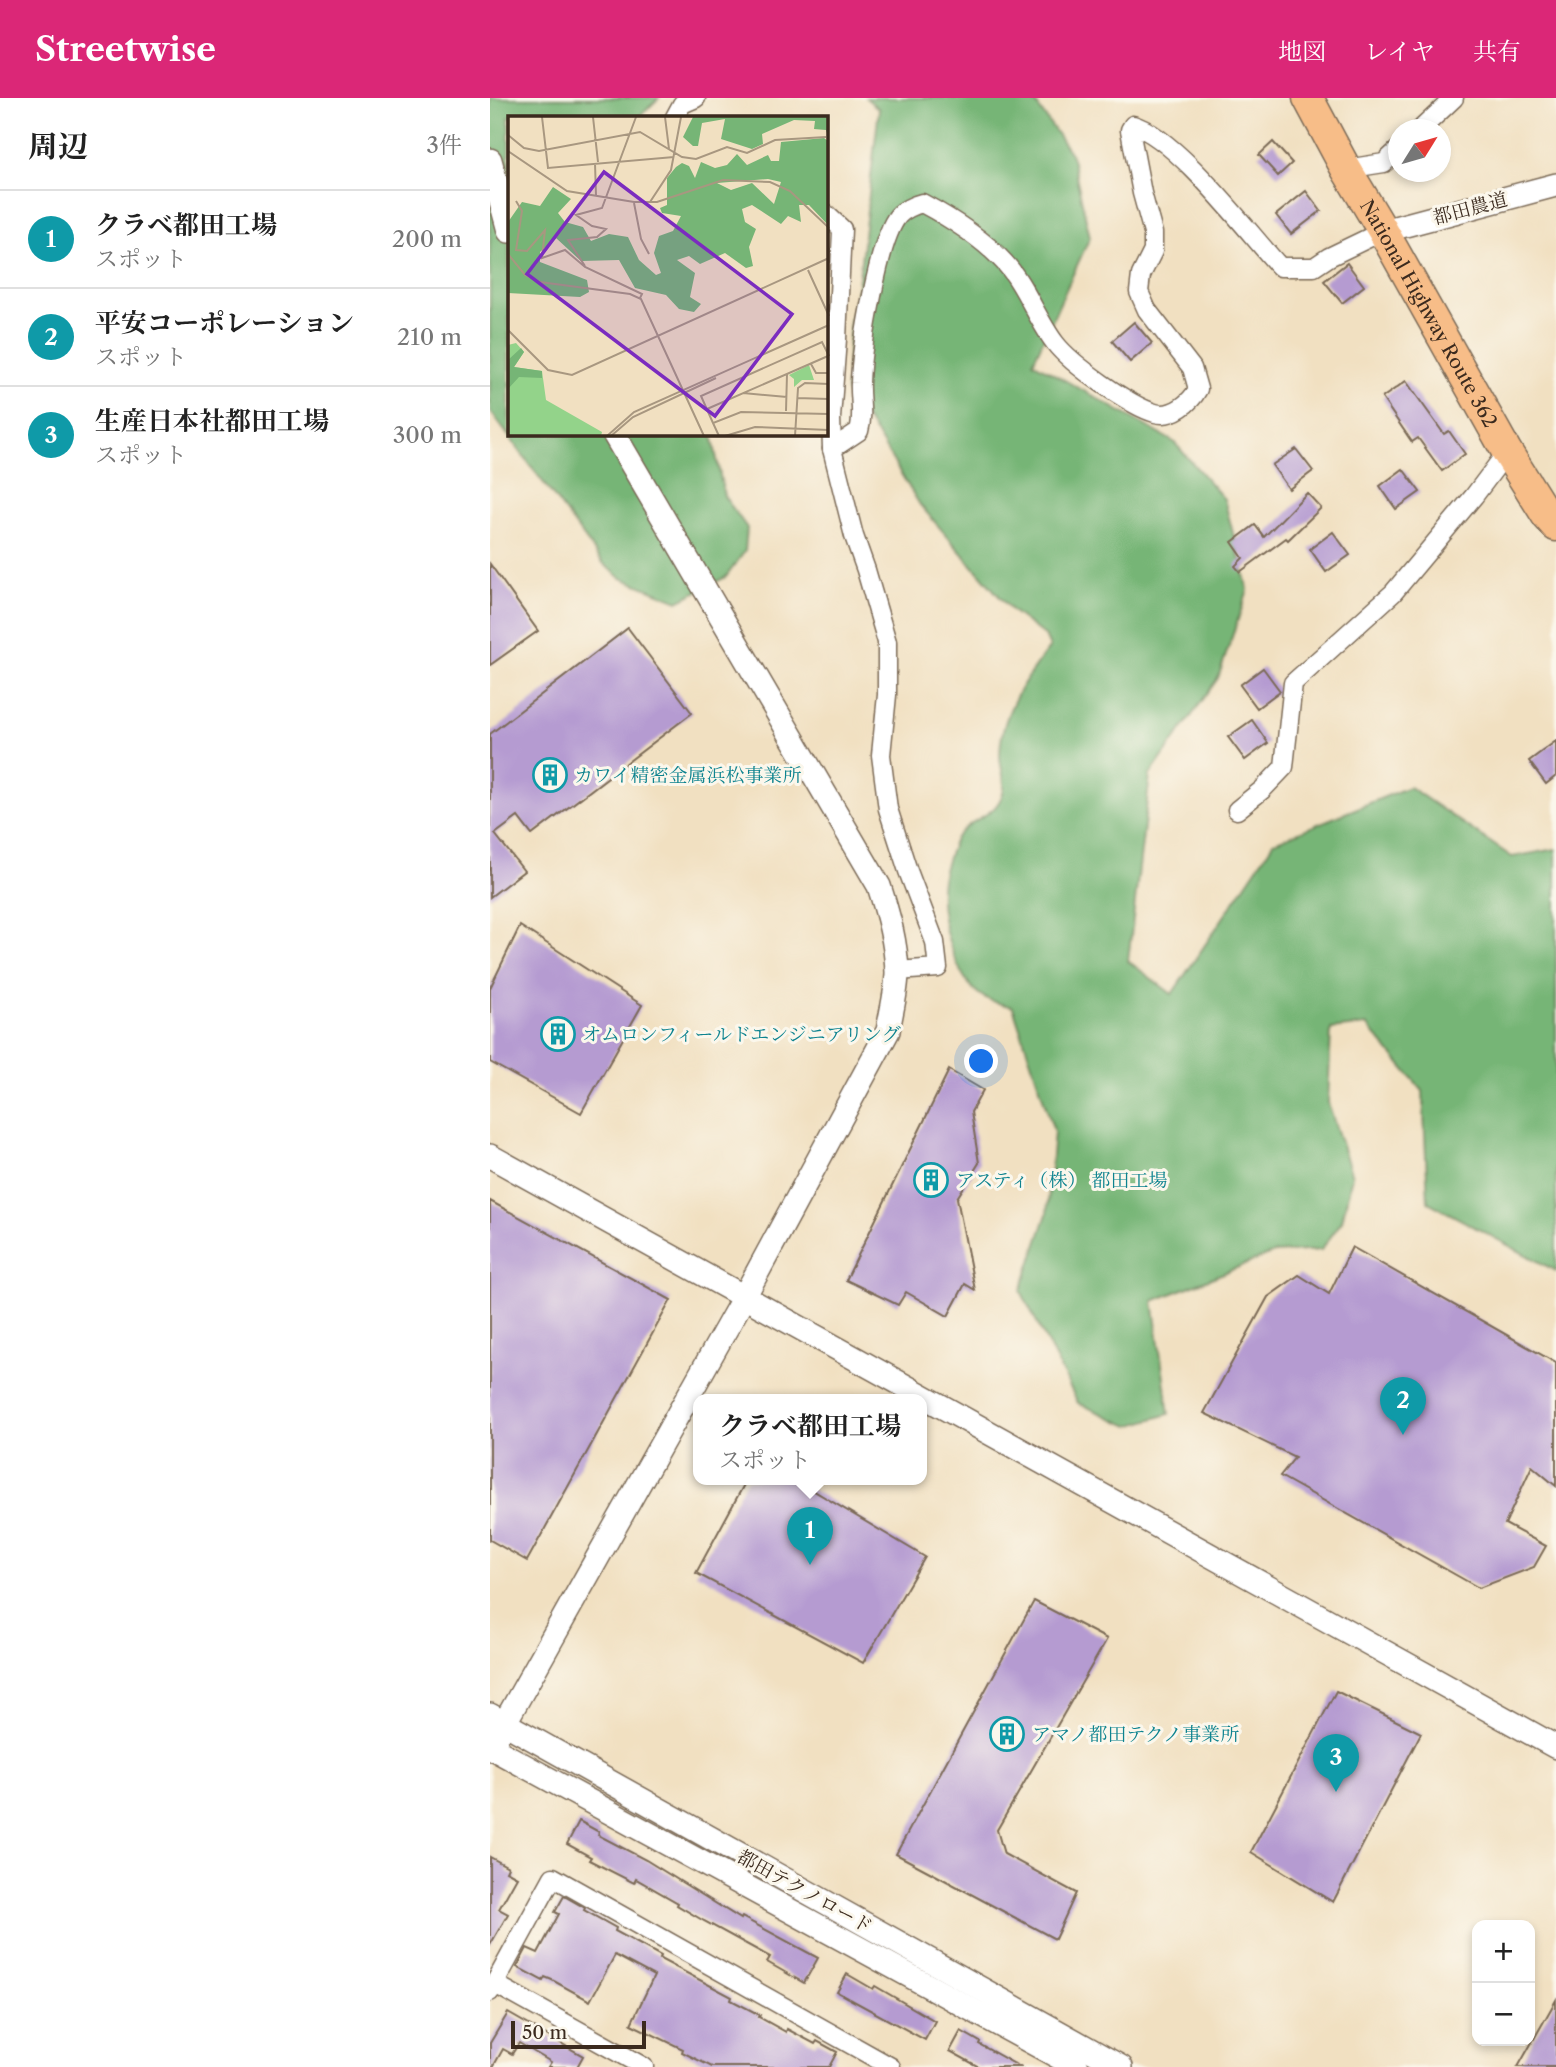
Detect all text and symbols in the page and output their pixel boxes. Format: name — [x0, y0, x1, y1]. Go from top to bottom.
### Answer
text: Streetwise — [35, 29, 216, 70]
text: 地図 — [1278, 37, 1326, 66]
text: レイヤ — [1364, 37, 1435, 66]
text: 共有 — [1473, 37, 1521, 66]
inset map — [508, 116, 828, 436]
north arrow — [1388, 119, 1451, 182]
text: 周辺 — [28, 128, 88, 165]
text: 3件 — [426, 131, 462, 159]
street label: 都田農道 — [1430, 188, 1510, 229]
street label: National Highway Route 362 — [1355, 196, 1502, 431]
text: クラベ都田工場 — [95, 209, 277, 241]
text: 1 — [46, 225, 56, 253]
text: 200 m — [392, 225, 462, 253]
text: スポット — [95, 245, 187, 273]
text: 平安コーポレーション — [95, 307, 354, 339]
text: 2 — [44, 323, 58, 351]
text: 210 m — [397, 323, 462, 351]
text: スポット — [95, 343, 187, 371]
text: 生産日本社都田工場 — [95, 405, 329, 437]
text: 3 — [45, 421, 58, 449]
text: 300 m — [393, 421, 462, 449]
text: スポット — [95, 441, 187, 469]
building icon: カワイ精密金属浜松事業所 — [531, 756, 569, 794]
place label: カワイ精密金属浜松事業所 — [574, 764, 801, 787]
building icon: オムロンフィールドエンジニアリング — [539, 1015, 577, 1053]
place label: オムロンフィールドエンジニアリング — [582, 1023, 901, 1046]
your location — [964, 1044, 998, 1078]
building icon: アスティ（株） 都田工場 — [912, 1161, 950, 1199]
place label: アスティ（株） 都田工場 — [956, 1169, 1167, 1192]
pin: 2 — [1380, 1377, 1426, 1435]
popup — [693, 1394, 927, 1485]
text: クラベ都田工場 — [719, 1410, 901, 1442]
text: スポット — [719, 1446, 811, 1474]
pin: 1 — [787, 1507, 833, 1565]
building icon: アマノ都田テクノ事業所 — [988, 1715, 1026, 1753]
place label: アマノ都田テクノ事業所 — [1032, 1723, 1239, 1746]
pin: 3 — [1313, 1734, 1359, 1792]
street label: 都田テクノロード — [733, 1845, 876, 1938]
map controls — [1472, 1920, 1535, 2046]
button: + — [1472, 1920, 1535, 1983]
button: − — [1472, 1983, 1535, 2046]
scale bar — [511, 2018, 646, 2050]
text: 50 m — [522, 2021, 567, 2044]

